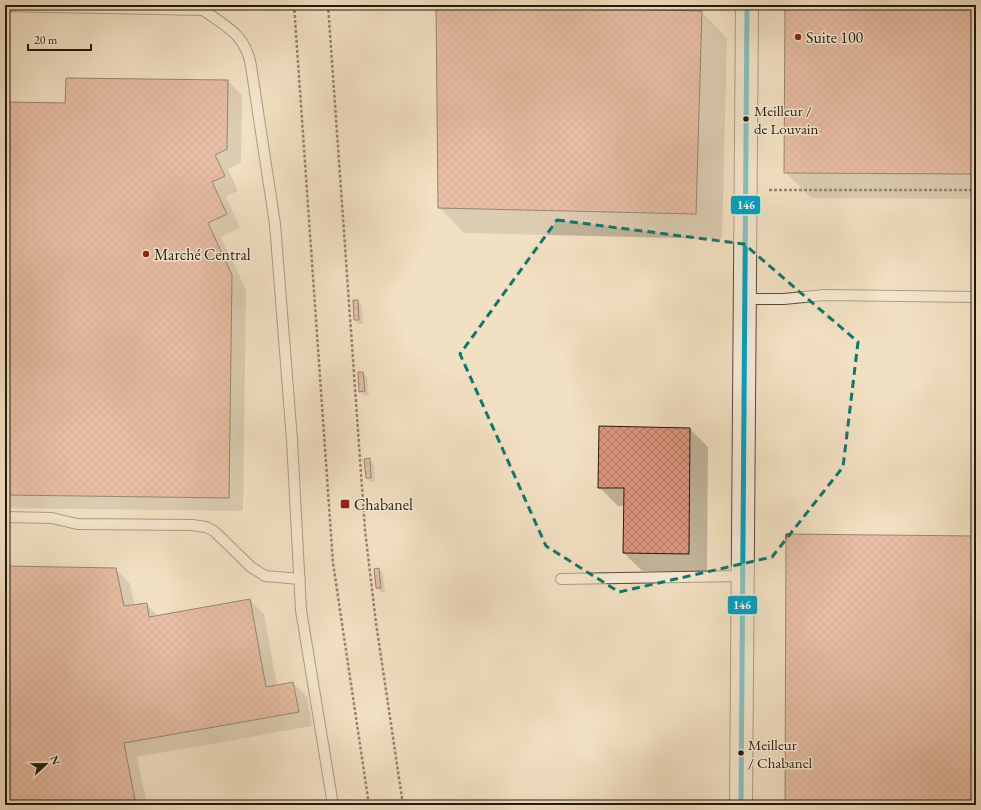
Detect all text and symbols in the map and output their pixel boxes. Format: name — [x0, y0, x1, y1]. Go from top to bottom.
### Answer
scale bar — [28, 26, 91, 52]
place label: Suite 100 — [806, 27, 864, 48]
text: 20 m — [34, 32, 58, 48]
marker: Suite 100 — [793, 32, 803, 42]
place label: Meilleur / de Louvain — [754, 101, 819, 138]
marker: Meilleur / de Louvain — [741, 114, 751, 124]
line badge: 146 — [730, 195, 761, 215]
text: 146 — [737, 198, 755, 212]
place label: Marché Central — [154, 244, 251, 265]
marker: Marché Central — [141, 249, 151, 259]
place label: Chabanel — [354, 494, 413, 515]
marker: Chabanel — [339, 498, 351, 510]
line badge: 146 — [727, 595, 758, 615]
text: 146 — [733, 598, 751, 612]
place label: Meilleur / Chabanel — [748, 735, 813, 772]
north arrow — [26, 744, 66, 784]
marker: Meilleur / Chabanel — [736, 748, 746, 758]
text: N — [47, 754, 63, 767]

